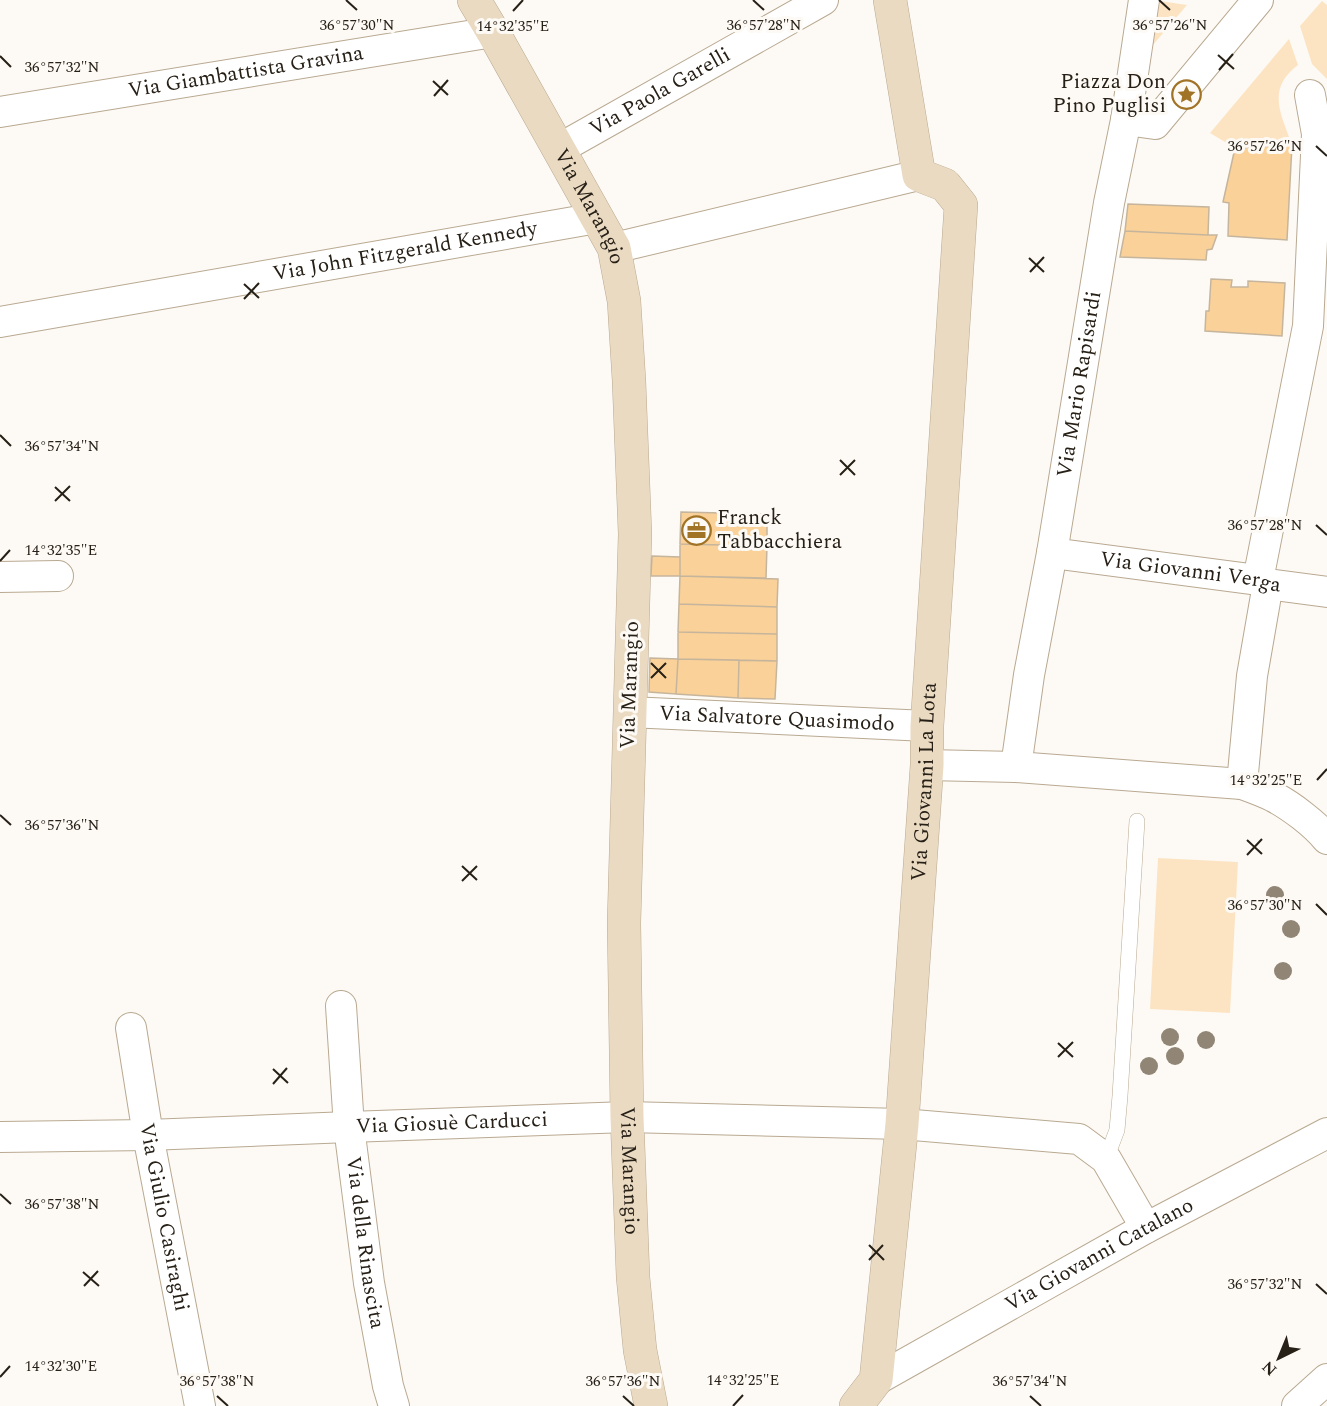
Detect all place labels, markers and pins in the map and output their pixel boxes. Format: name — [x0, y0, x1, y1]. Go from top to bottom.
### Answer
place label: Piazza Don Pino Puglisi — [1052, 66, 1166, 122]
place icon: Piazza Don Pino Puglisi — [1171, 78, 1203, 110]
place label: Franck Tabbacchiera — [717, 502, 843, 558]
office icon: Franck Tabbacchiera — [680, 514, 712, 546]

